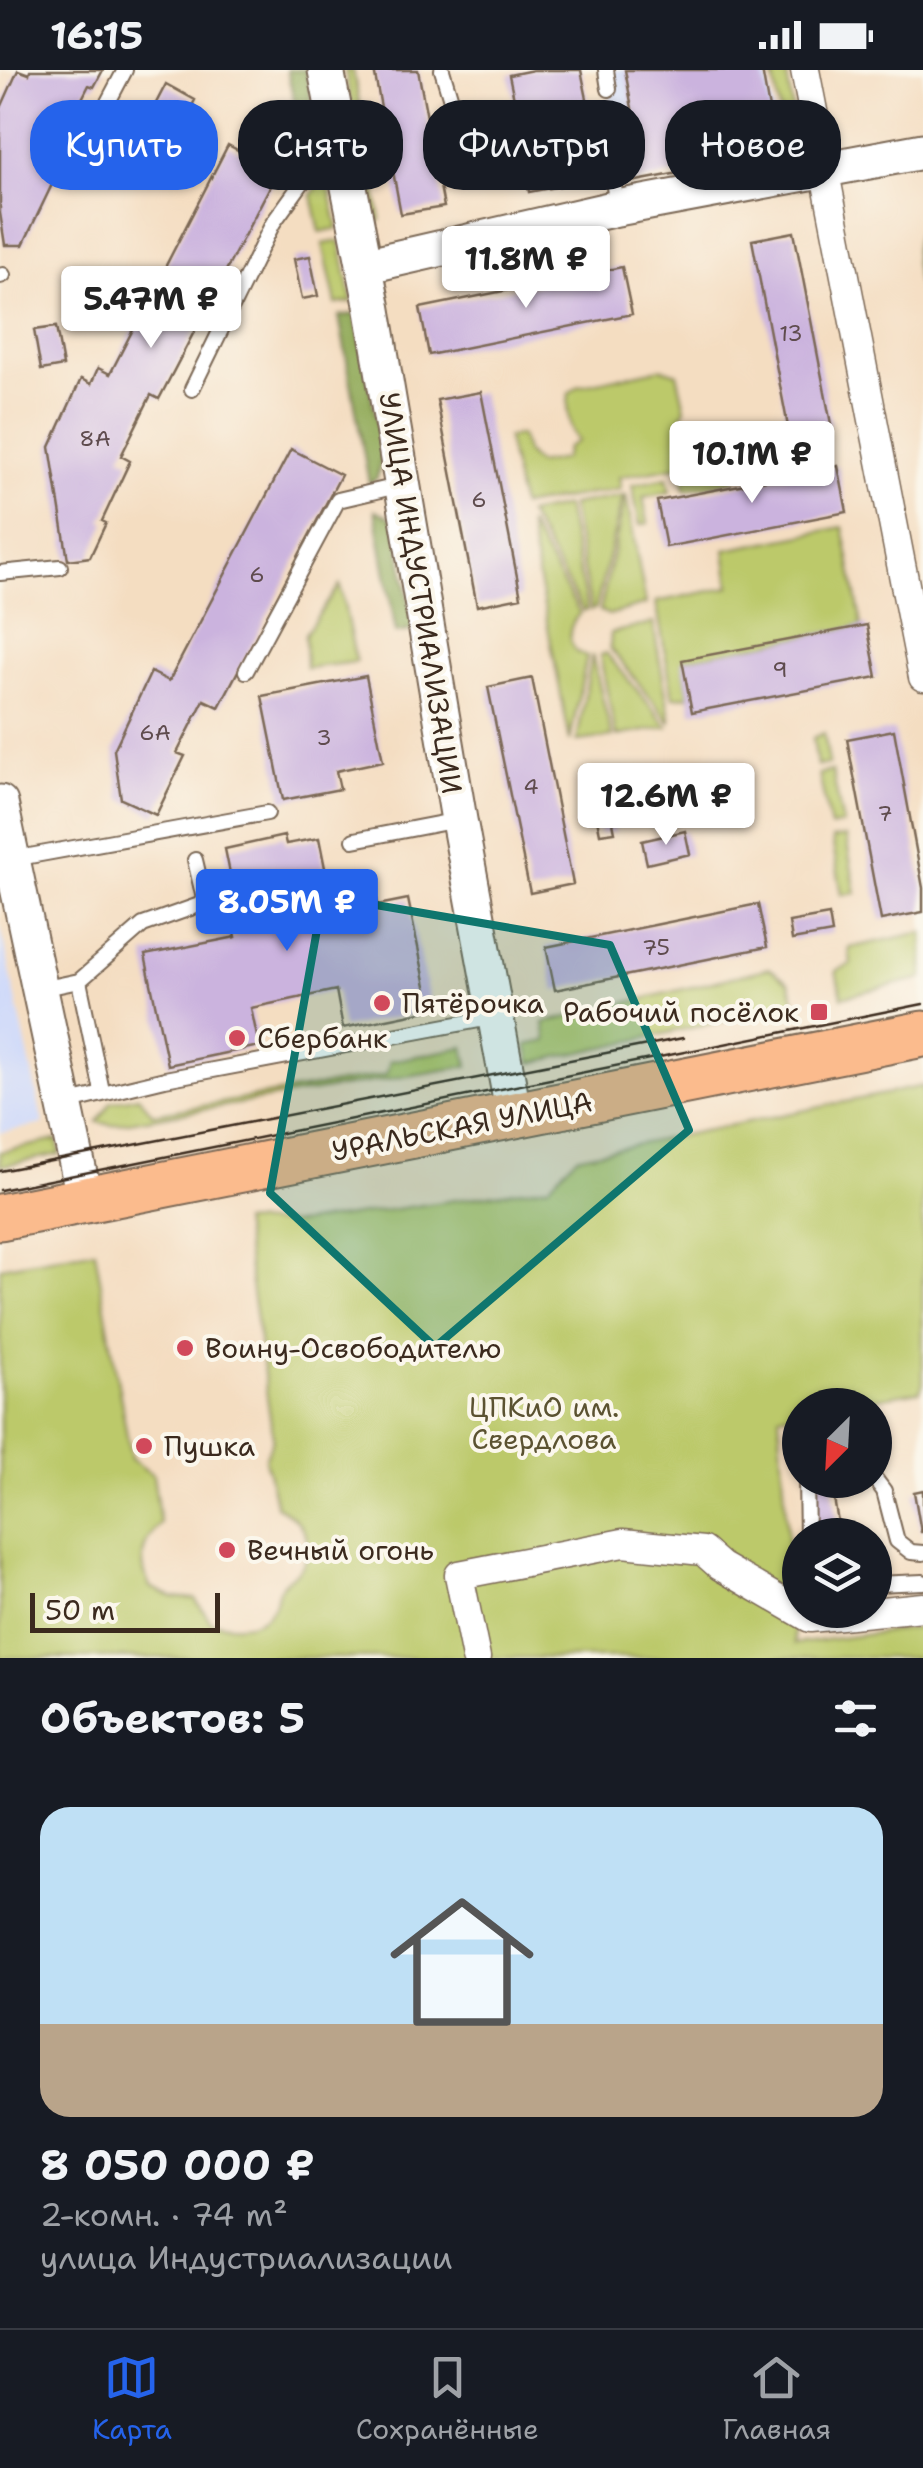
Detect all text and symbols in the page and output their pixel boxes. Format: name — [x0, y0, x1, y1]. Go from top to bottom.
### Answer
text: 16:15 — [50, 10, 143, 61]
chip: Купить — [30, 100, 218, 190]
chip: Снять — [238, 100, 403, 190]
chip: Фильтры — [423, 100, 645, 190]
chip: Новое — [665, 100, 841, 190]
pin: 11.8M ₽ — [434, 226, 618, 311]
text: 11.8M ₽ — [464, 237, 588, 280]
pin: 5.47M ₽ — [59, 266, 243, 351]
text: 5.47M ₽ — [83, 277, 219, 320]
house number: 13 — [779, 319, 803, 348]
street label: УЛИЦА ИНДУСТРИАЛИЗАЦИИ — [370, 389, 472, 797]
pin: 10.1M ₽ — [660, 421, 844, 506]
house number: 8А — [79, 424, 111, 453]
text: 10.1M ₽ — [691, 432, 813, 475]
house number: 6 — [471, 485, 487, 514]
house number: 6 — [249, 560, 265, 589]
house number: 9 — [772, 655, 788, 684]
house number: 6А — [139, 718, 171, 747]
house number: 3 — [316, 723, 332, 752]
pin: 12.6M ₽ — [574, 763, 758, 848]
house number: 4 — [523, 772, 539, 801]
text: 12.6M ₽ — [600, 774, 732, 817]
house number: 7 — [877, 799, 893, 828]
pin: 8.05M ₽ — [195, 869, 379, 954]
text: 8.05M ₽ — [218, 880, 356, 923]
house number: 75 — [642, 933, 670, 962]
place label: Пятёрочка — [402, 984, 544, 1022]
marker: Пятёрочка — [371, 992, 393, 1014]
place label: Рабочий посёлок — [563, 993, 799, 1031]
marker: Рабочий посёлок — [808, 1001, 830, 1023]
place label: Сбербанк — [257, 1019, 388, 1057]
marker: Сбербанк — [226, 1027, 248, 1049]
street label: УРАЛЬСКАЯ УЛИЦА — [328, 1082, 596, 1170]
place label: Воину-Освободителю — [205, 1329, 502, 1367]
marker: Воину-Освободителю — [174, 1337, 196, 1359]
park label: ЦПКиО им. Свердлова — [469, 1388, 619, 1458]
north arrow — [782, 1388, 892, 1498]
map controls — [782, 1388, 892, 1628]
place label: Пушка — [164, 1427, 255, 1465]
marker: Пушка — [133, 1435, 155, 1457]
button: layers — [782, 1518, 892, 1628]
place label: Вечный огонь — [247, 1531, 434, 1569]
marker: Вечный огонь — [216, 1539, 238, 1561]
scale bar — [30, 1588, 220, 1632]
text: 50 m — [45, 1591, 115, 1629]
text: Объектов: 5 — [40, 1690, 305, 1746]
icon: filters — [828, 1691, 883, 1746]
icon: home — [372, 1872, 552, 2052]
text: 8 050 000 ₽ — [40, 2137, 315, 2193]
text: 2-комн. · 74 m² — [40, 2193, 288, 2236]
text: улица Индустриализации — [40, 2236, 453, 2279]
tab: Карта — [92, 2350, 172, 2448]
tab: Сохранённые — [356, 2350, 539, 2448]
tab: Главная — [723, 2350, 831, 2448]

